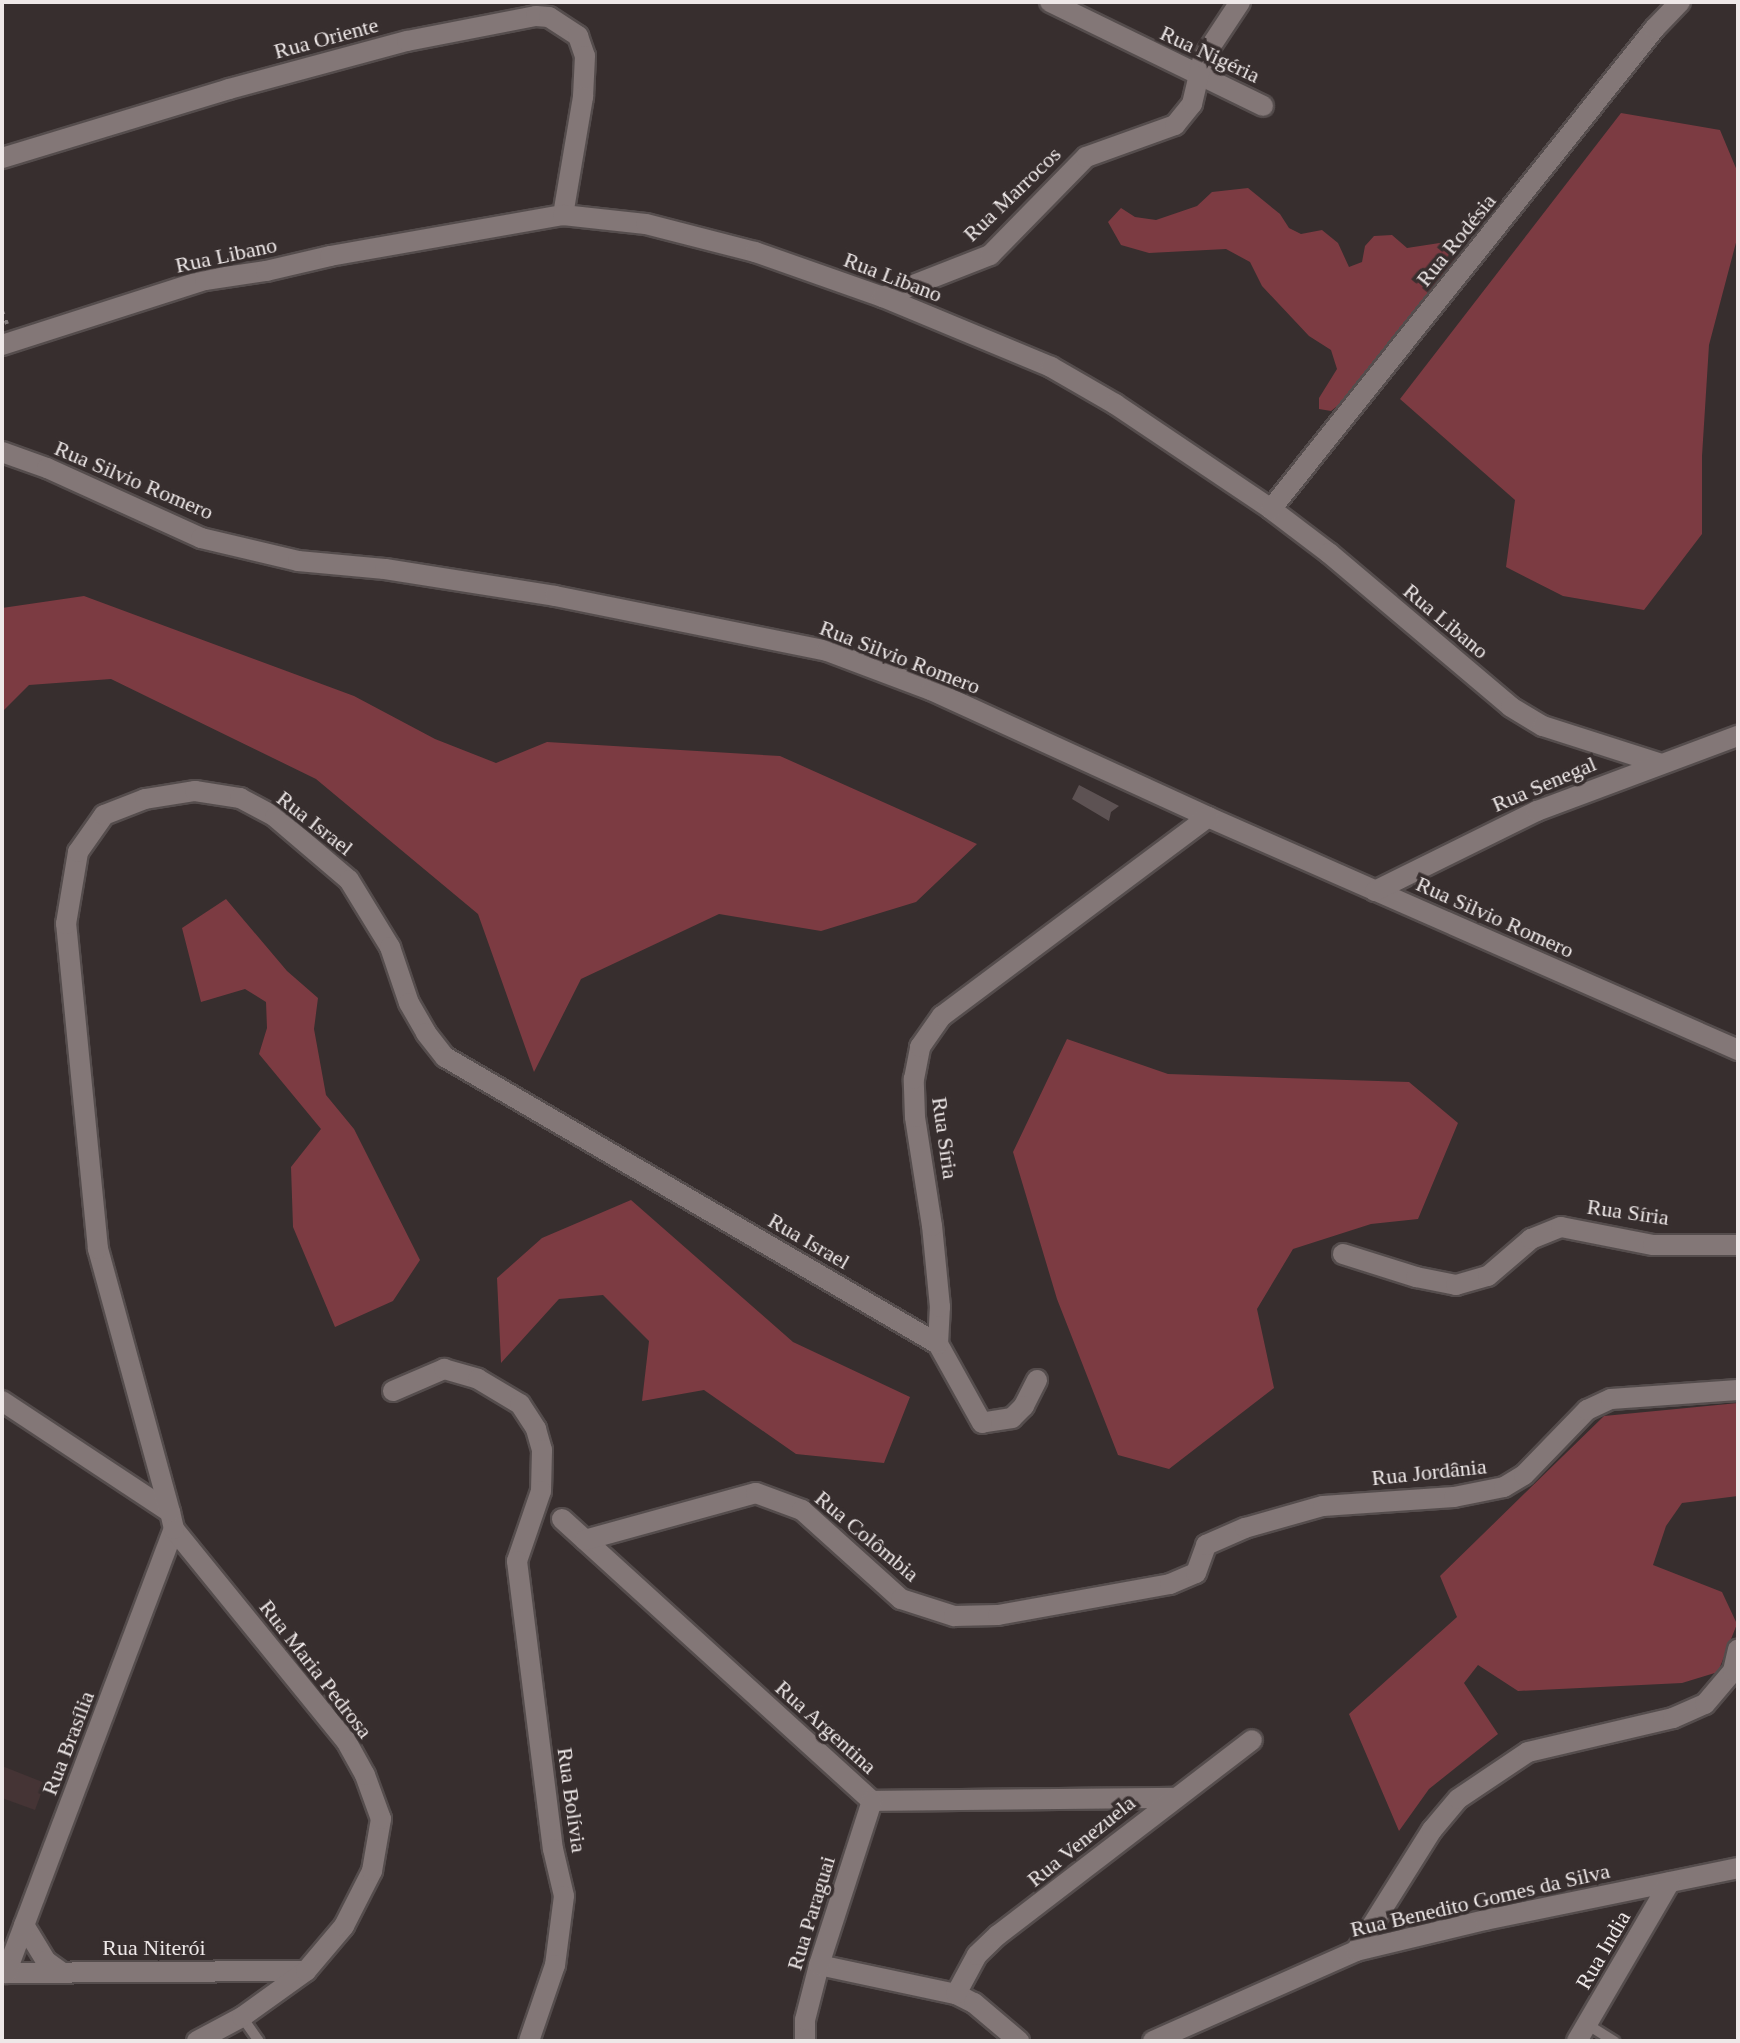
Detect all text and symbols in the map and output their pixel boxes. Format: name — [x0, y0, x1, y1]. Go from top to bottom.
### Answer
street label: Rua Oriente — [271, 11, 381, 65]
street label: Rua Nigéria — [1156, 19, 1264, 89]
street label: Rua Marrocos — [958, 141, 1066, 247]
street label: Rua Rodésia — [1411, 188, 1501, 292]
street label: Rua Libano — [173, 231, 279, 279]
street label: Rua Libano — [840, 246, 946, 308]
street label: Rua Silvio Romero — [51, 435, 217, 525]
street label: Rua Libano — [1398, 578, 1494, 664]
street label: Rua Silvio Romero — [816, 614, 984, 700]
street label: Rua Senegal — [1488, 750, 1600, 818]
street label: Rua Israel — [271, 785, 359, 861]
street label: Rua Silvio Romero — [1412, 870, 1578, 964]
street label: Rua Síria — [926, 1095, 964, 1181]
street label: Rua Síria — [1585, 1193, 1671, 1231]
street label: Rua Israel — [764, 1207, 854, 1275]
street label: Rua Jordânia — [1370, 1453, 1488, 1491]
street label: Rua Colômbia — [810, 1485, 924, 1587]
street label: Rua Maria Pedrosa — [254, 1594, 378, 1744]
street label: Rua Argentina — [769, 1674, 883, 1780]
street label: Rua Brasília — [36, 1687, 100, 1799]
street label: Rua Bolívia — [552, 1746, 592, 1854]
street label: Rua Venezuela — [1022, 1789, 1140, 1893]
street label: Rua Paraguai — [781, 1853, 841, 1973]
street label: Rua Benedito Gomes da Silva — [1348, 1857, 1612, 1943]
street label: Rua India — [1570, 1906, 1636, 1994]
street label: Rua Niterói — [102, 1935, 206, 1961]

